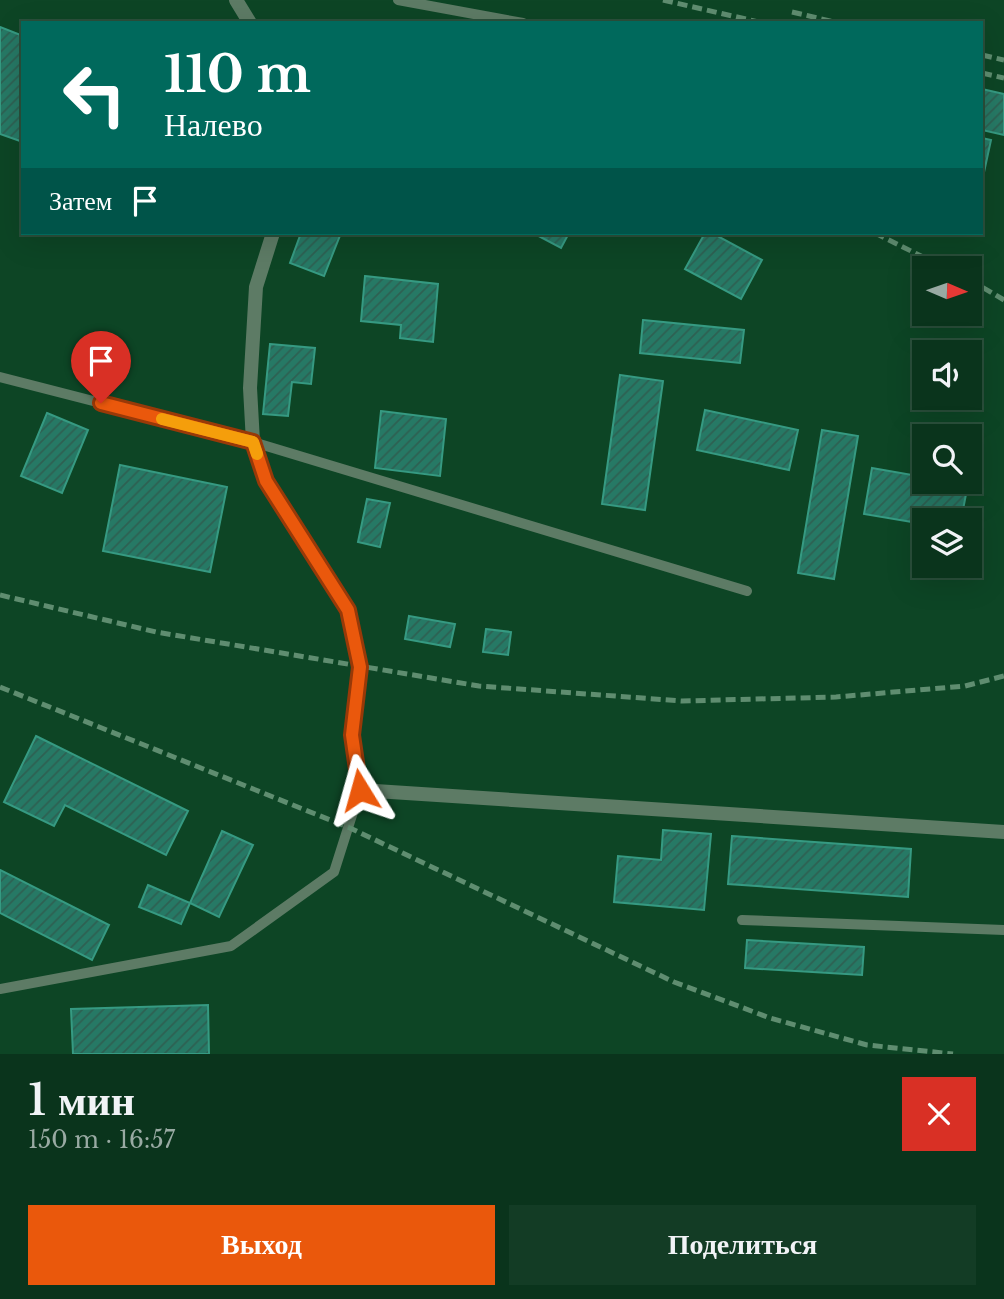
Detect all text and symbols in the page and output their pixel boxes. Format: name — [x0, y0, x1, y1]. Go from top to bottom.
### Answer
text: 110 m — [164, 44, 311, 105]
icon: left — [49, 49, 140, 140]
text: Налево — [164, 105, 263, 145]
icon: arrive — [126, 182, 164, 220]
text: Затем — [49, 185, 112, 217]
north arrow — [912, 256, 982, 326]
map controls — [912, 256, 982, 578]
pin — [71, 331, 131, 403]
button: sound — [912, 340, 982, 410]
icon: arrive — [82, 342, 120, 380]
button: search — [912, 424, 982, 494]
button: layers — [912, 508, 982, 578]
position arrow — [323, 753, 397, 827]
text: 1 мин — [28, 1074, 135, 1126]
button: close — [902, 1077, 976, 1151]
text: 150 m · 16:57 — [28, 1126, 175, 1154]
button: Выход — [28, 1205, 495, 1285]
button: Поделиться — [509, 1205, 976, 1285]

